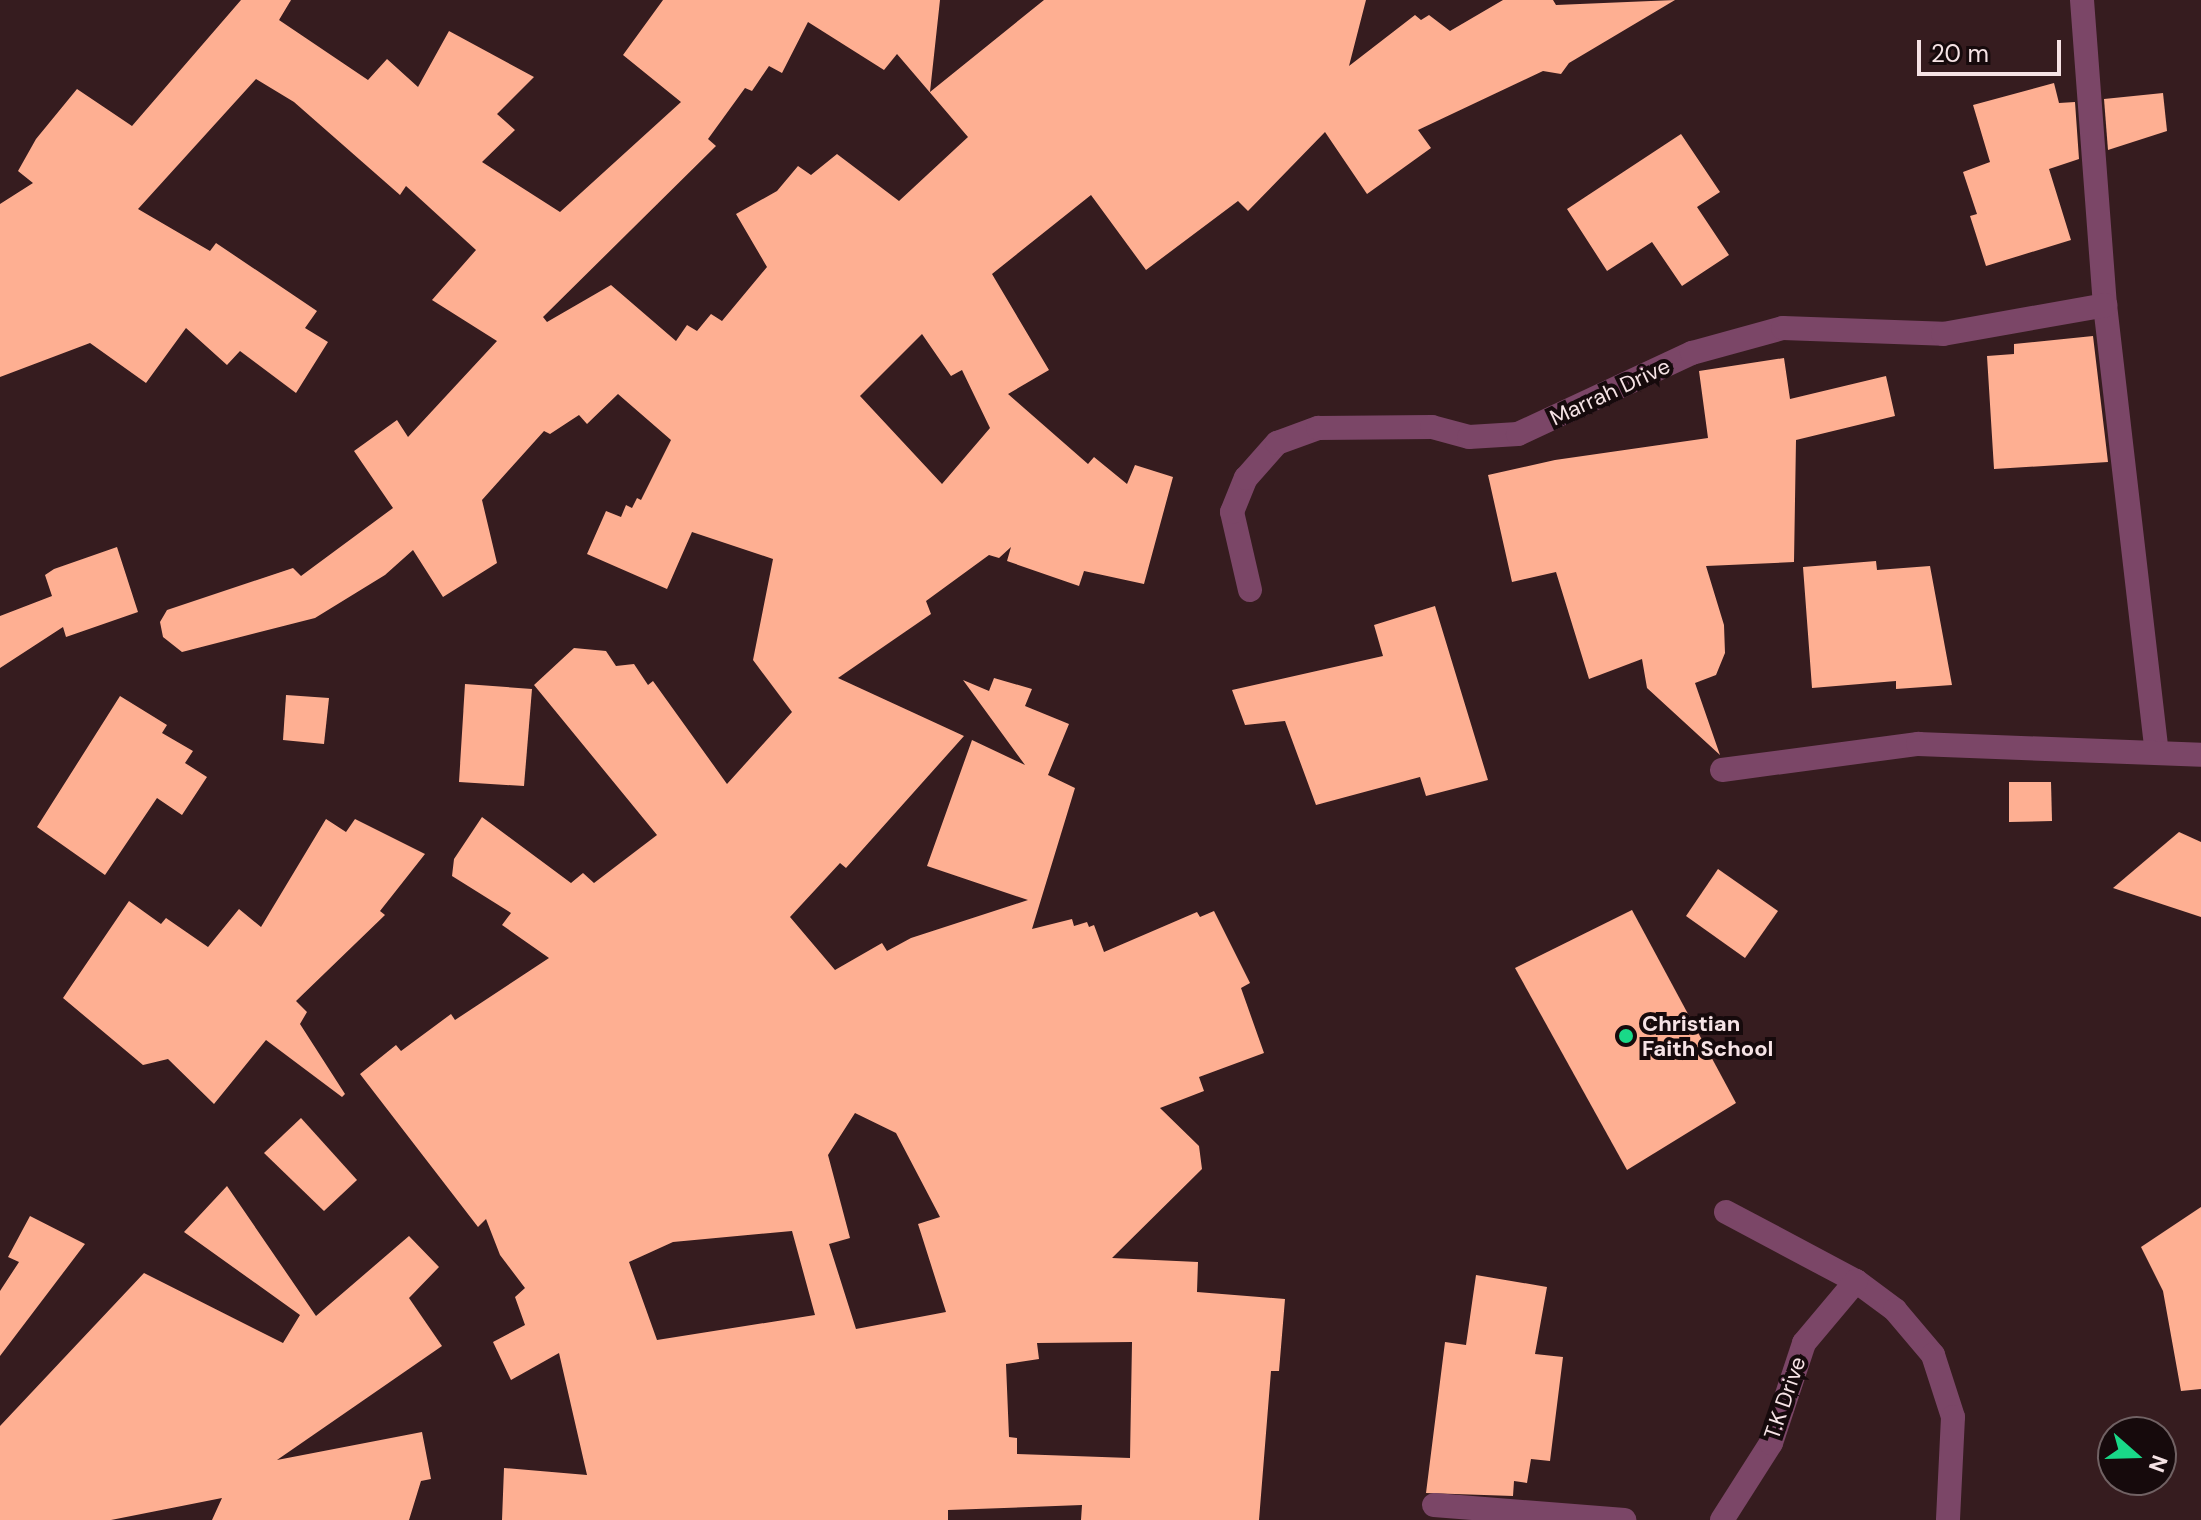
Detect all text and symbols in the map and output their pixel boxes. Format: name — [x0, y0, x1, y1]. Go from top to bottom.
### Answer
scale bar — [1921, 24, 2065, 74]
text: 20 m — [1931, 38, 1989, 69]
street label: Marrah Drive — [1546, 353, 1674, 431]
place label: Christian Faith School — [1642, 1010, 1773, 1062]
marker: Christian Faith School — [1617, 1027, 1635, 1045]
street label: T.K Drive — [1759, 1353, 1811, 1443]
north arrow — [2097, 1416, 2177, 1496]
text: N — [2142, 1451, 2175, 1476]

